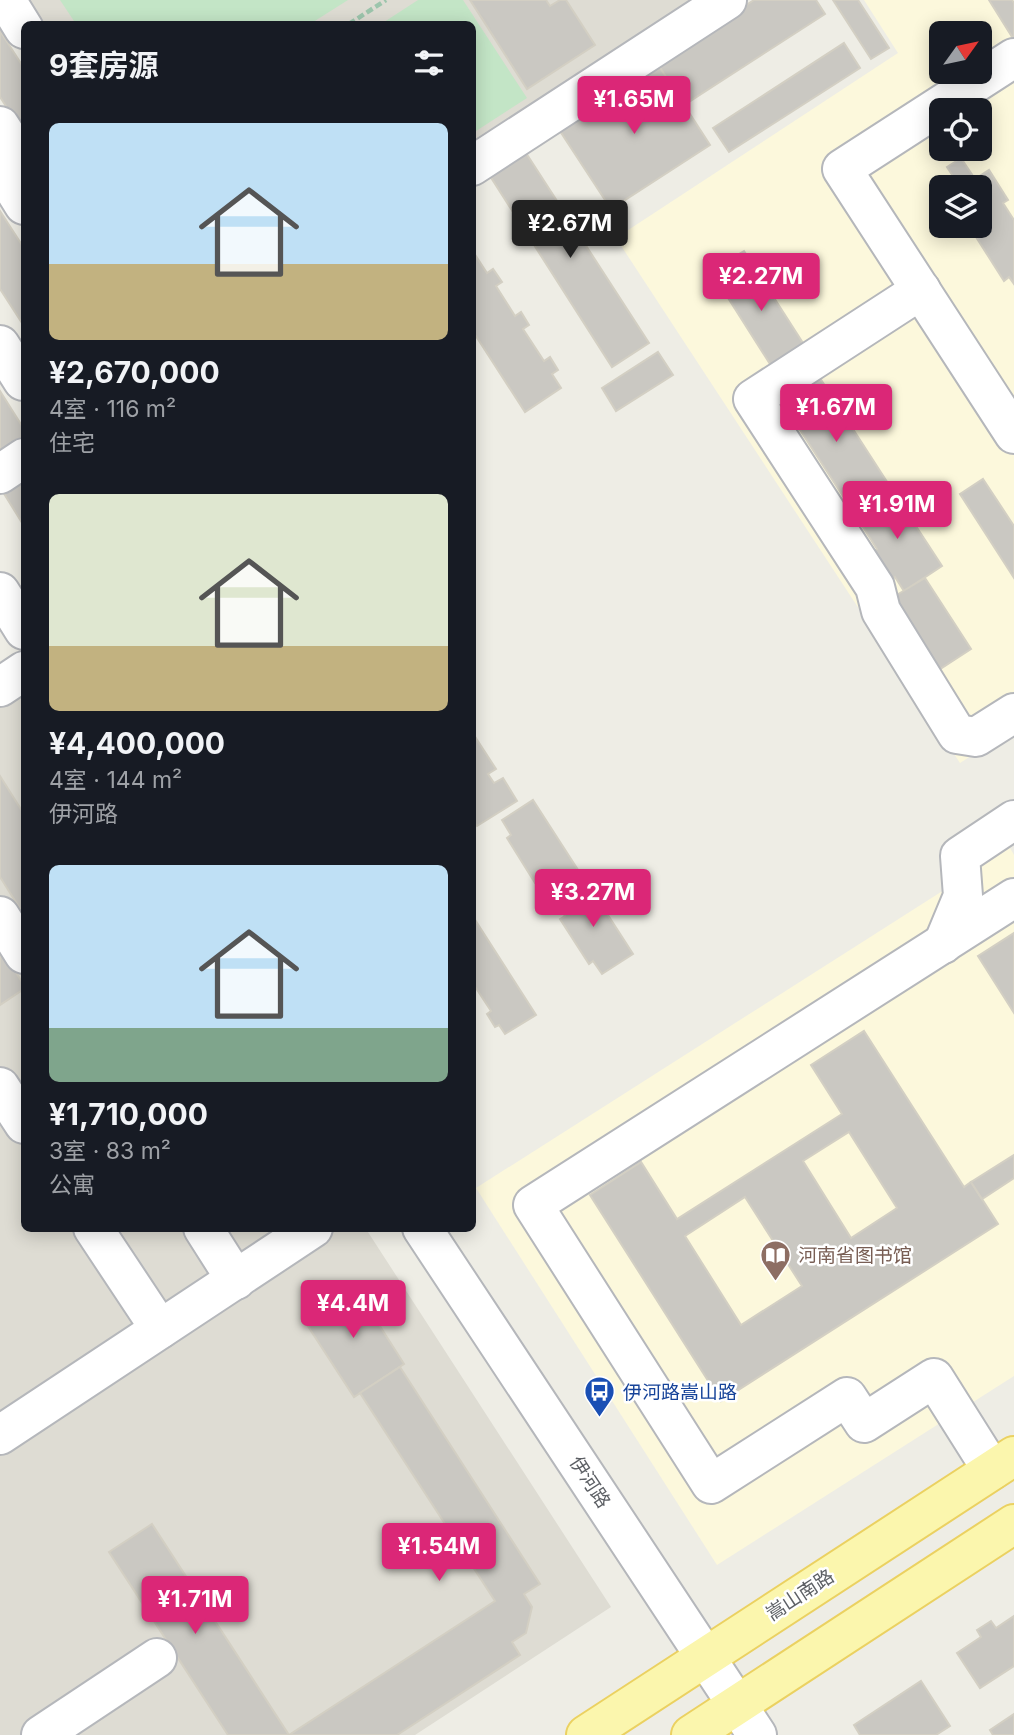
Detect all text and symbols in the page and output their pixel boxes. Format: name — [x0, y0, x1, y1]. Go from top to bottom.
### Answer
north arrow — [929, 21, 992, 84]
map controls — [929, 21, 992, 238]
icon: filters — [410, 44, 448, 82]
text: 9套房源 — [49, 47, 158, 83]
pin: ¥1.65M — [577, 76, 691, 136]
text: ¥1.65M — [593, 85, 675, 113]
button: locate — [929, 98, 992, 161]
icon: home — [186, 169, 312, 295]
button: layers — [929, 175, 992, 238]
pin: ¥2.67M — [513, 201, 627, 260]
text: ¥2.67M — [528, 209, 612, 237]
pin: ¥2.27M — [704, 254, 818, 313]
text: ¥2.27M — [719, 262, 803, 290]
text: ¥2,670,000 — [49, 354, 220, 390]
pin: ¥1.67M — [779, 384, 893, 444]
text: ¥1.67M — [796, 393, 876, 421]
text: 4室 · 116 m² — [49, 395, 176, 423]
text: 住宅 — [49, 429, 95, 457]
pin: ¥1.91M — [840, 482, 954, 541]
text: ¥1.91M — [859, 490, 935, 518]
icon: home — [186, 540, 312, 666]
text: ¥4,400,000 — [49, 725, 225, 761]
text: 4室 · 144 m² — [49, 766, 182, 794]
text: 伊河路 — [49, 800, 118, 828]
pin: ¥3.27M — [536, 870, 650, 929]
text: ¥3.27M — [551, 878, 635, 906]
icon: home — [186, 911, 312, 1037]
text: ¥1,710,000 — [49, 1096, 208, 1132]
text: 3室 · 83 m² — [49, 1137, 171, 1165]
text: 公寓 — [49, 1171, 95, 1199]
library icon: 河南省图书馆 — [758, 1238, 792, 1282]
place label: 河南省图书馆 — [798, 1244, 912, 1267]
pin: ¥4.4M — [304, 1280, 402, 1340]
text: ¥4.4M — [317, 1289, 389, 1317]
bus stop icon: 伊河路嵩山路 — [583, 1375, 617, 1419]
place label: 伊河路嵩山路 — [623, 1381, 737, 1404]
street label: 伊河路 — [565, 1452, 615, 1512]
pin: ¥1.54M — [382, 1524, 496, 1583]
text: ¥1.54M — [398, 1532, 480, 1560]
street label: 嵩山南路 — [762, 1565, 838, 1625]
pin: ¥1.71M — [138, 1576, 252, 1636]
text: ¥1.71M — [158, 1585, 232, 1613]

